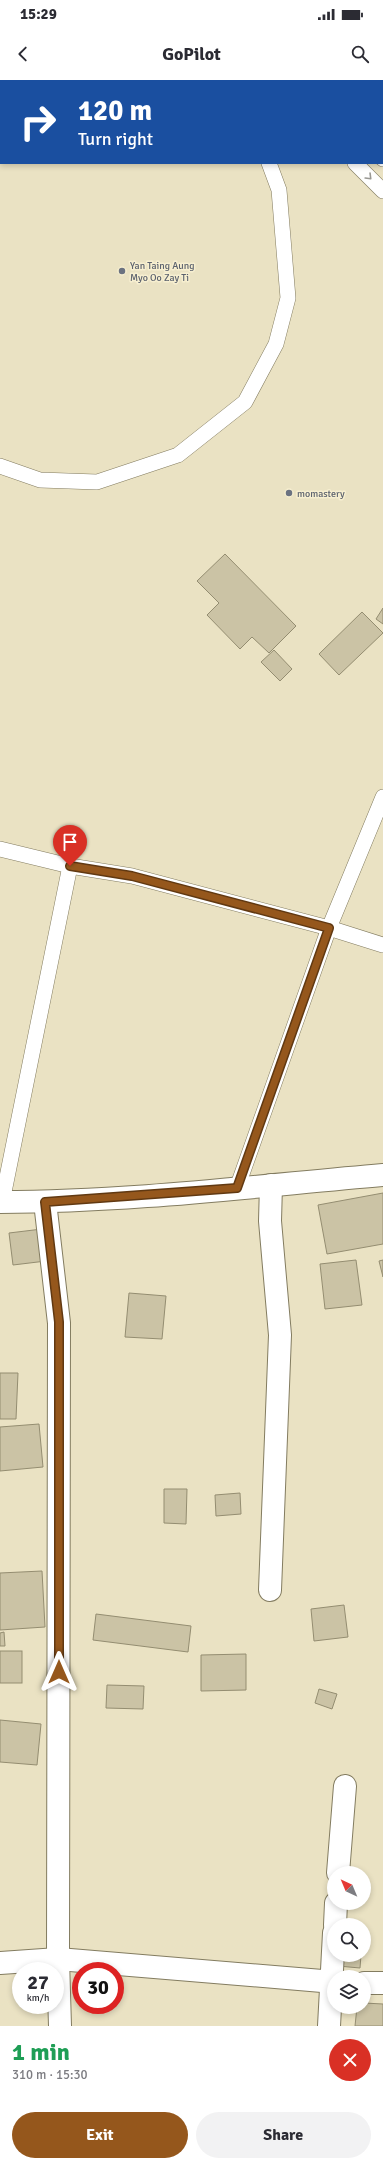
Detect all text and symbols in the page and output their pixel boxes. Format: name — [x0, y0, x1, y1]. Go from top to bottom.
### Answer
text: 15:29 — [20, 5, 57, 23]
icon: back — [12, 43, 34, 65]
text: GoPilot — [162, 43, 221, 65]
icon: search — [349, 43, 371, 65]
text: 120 m — [78, 94, 152, 128]
icon: right — [12, 96, 64, 148]
text: Turn right — [78, 128, 153, 150]
one-way arrow — [364, 172, 372, 180]
place label: Yan Taing Aung Myo Oo Zay Ti — [130, 260, 194, 284]
marker: Yan Taing Aung Myo Oo Zay Ti — [117, 266, 127, 276]
marker: momastery — [284, 488, 294, 498]
place label: momastery — [297, 488, 345, 500]
pin — [53, 825, 87, 866]
icon: arrive — [59, 831, 81, 853]
position arrow — [38, 1651, 80, 1693]
north arrow — [327, 1866, 371, 1910]
map controls — [327, 1866, 371, 2014]
button: search — [327, 1918, 371, 1962]
speed limit sign: 30 — [72, 1962, 124, 2014]
text: 27 — [27, 1970, 49, 1995]
button: layers — [327, 1970, 371, 2014]
text: km/h — [27, 1992, 49, 2004]
text: 1 min — [12, 2037, 70, 2067]
button: close — [329, 2039, 371, 2081]
text: 310 m · 15:30 — [12, 2067, 88, 2083]
button: Exit — [12, 2112, 188, 2158]
button: Share — [196, 2112, 371, 2158]

